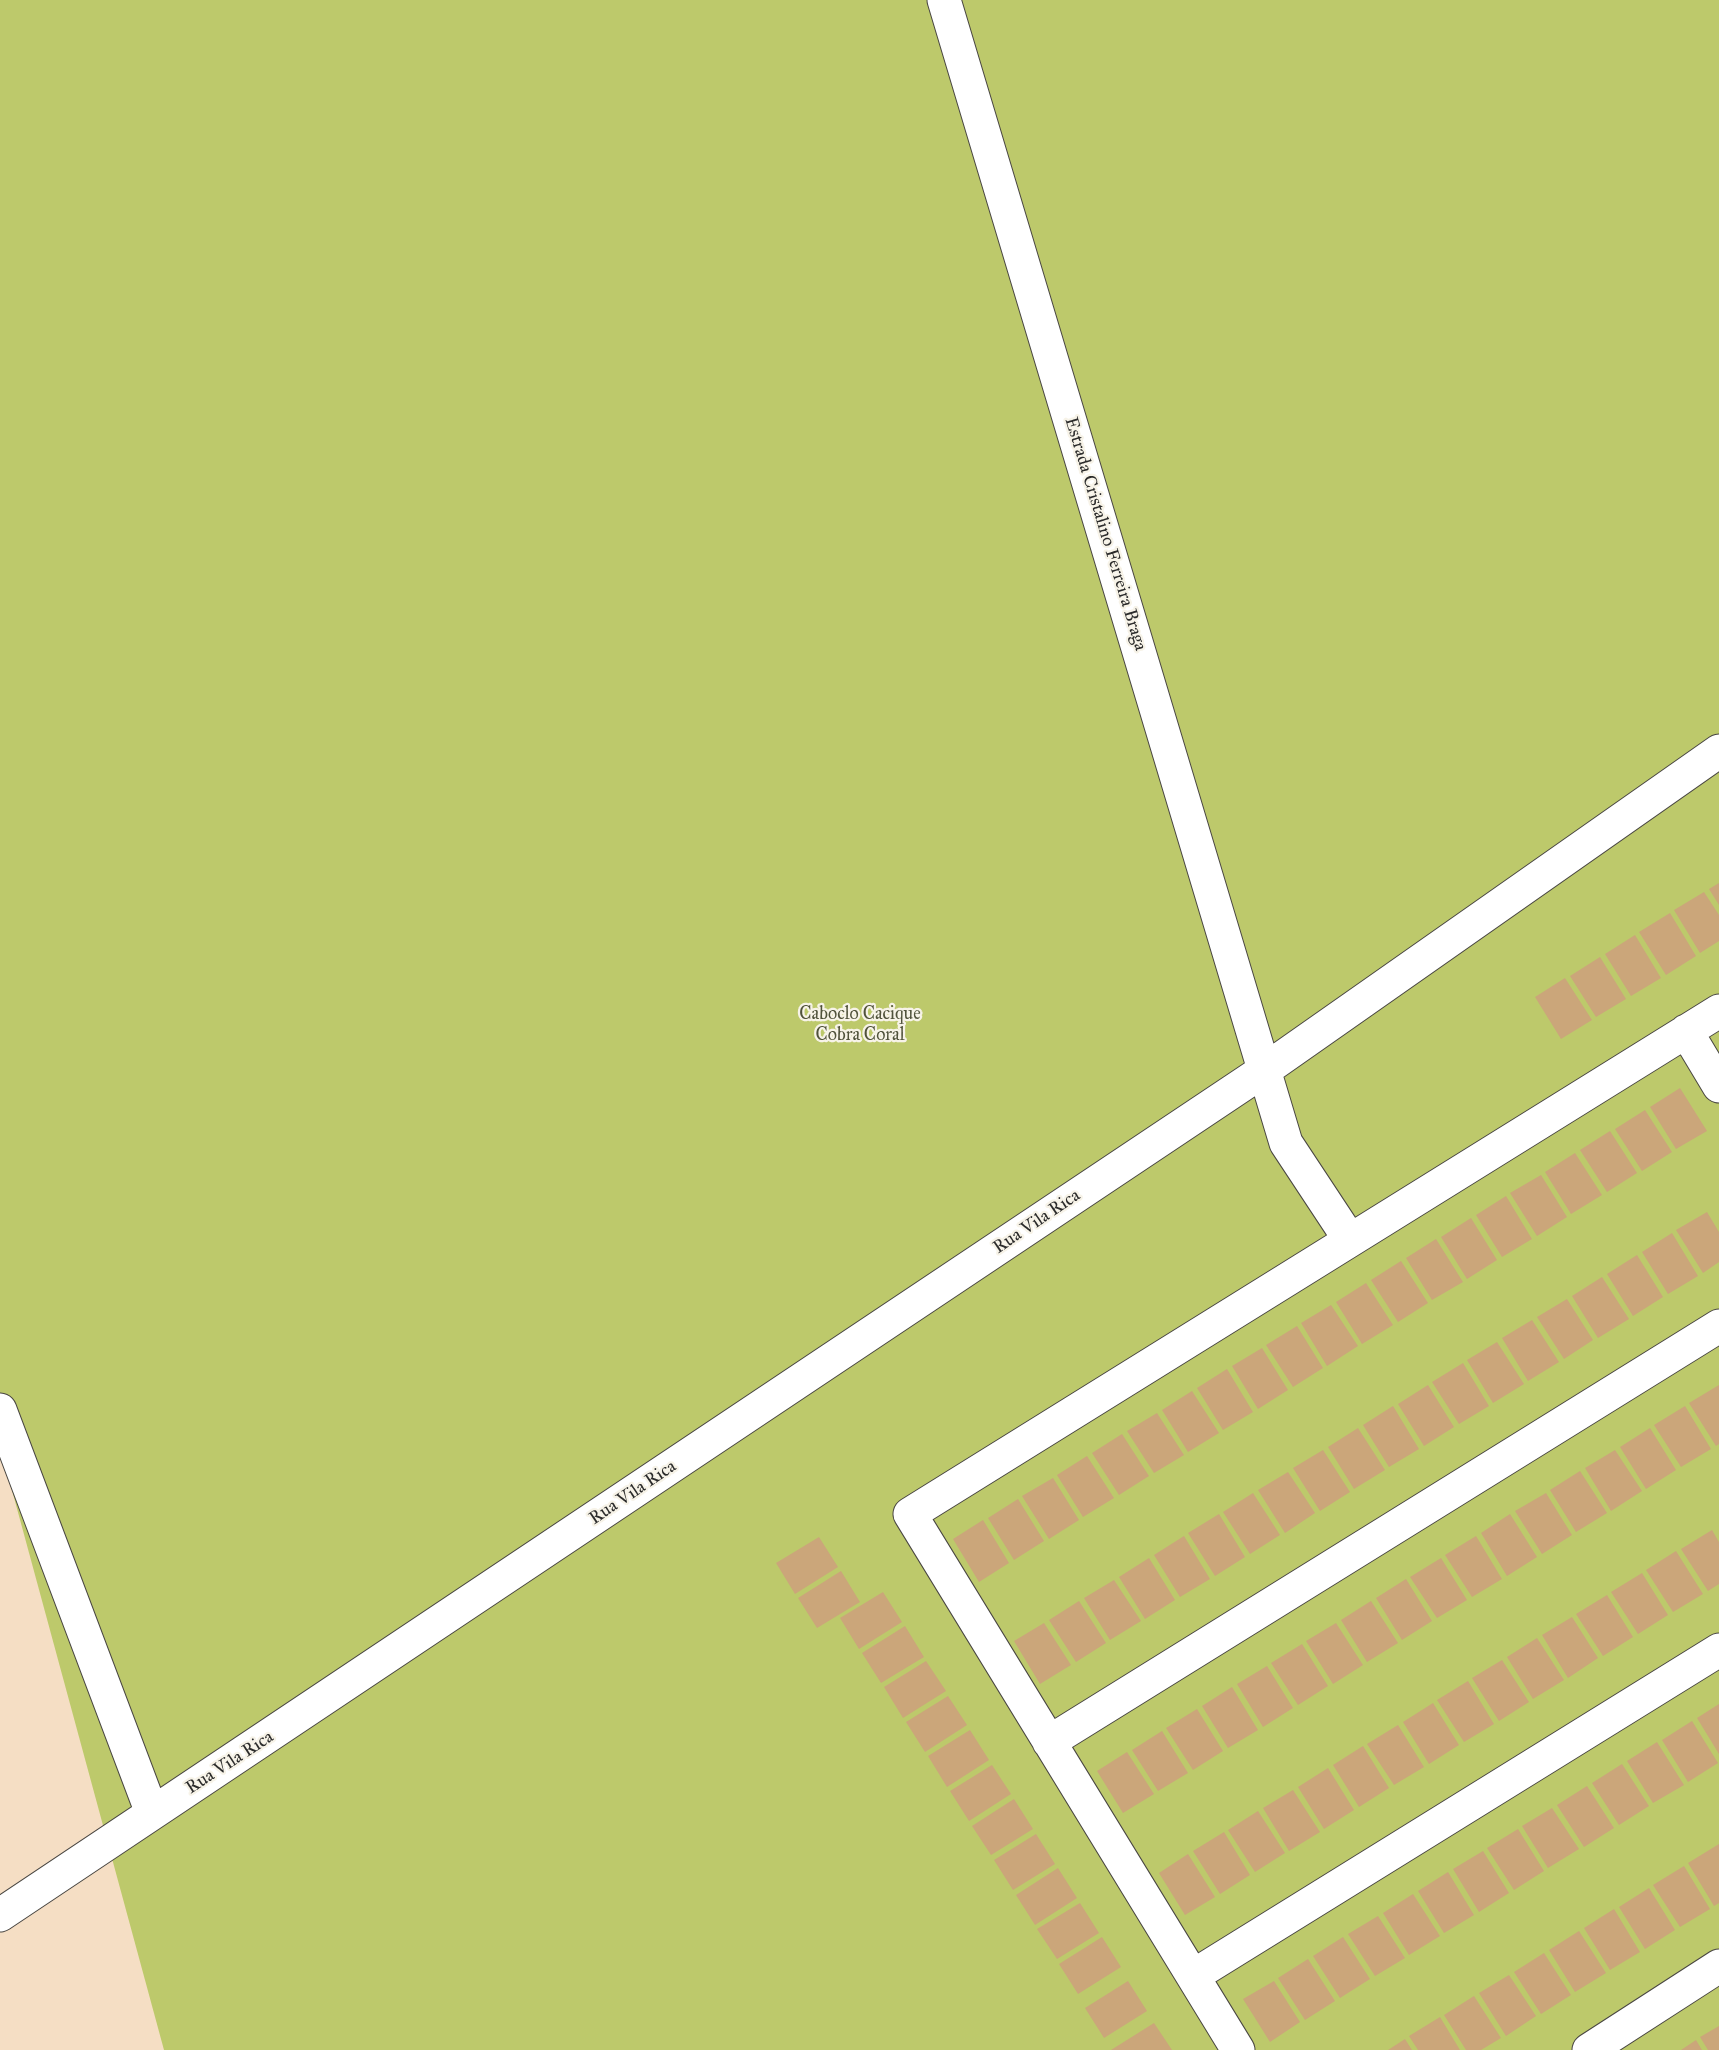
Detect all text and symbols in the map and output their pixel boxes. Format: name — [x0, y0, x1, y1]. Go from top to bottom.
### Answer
street label: Estrada Cristalino Ferreira Braga — [1059, 415, 1151, 653]
park label: Caboclo Cacique Cobra Coral — [799, 1004, 921, 1046]
street label: Rua Vila Rica — [989, 1185, 1085, 1259]
street label: Rua Vila Rica — [585, 1456, 681, 1530]
street label: Rua Vila Rica — [182, 1727, 278, 1799]

